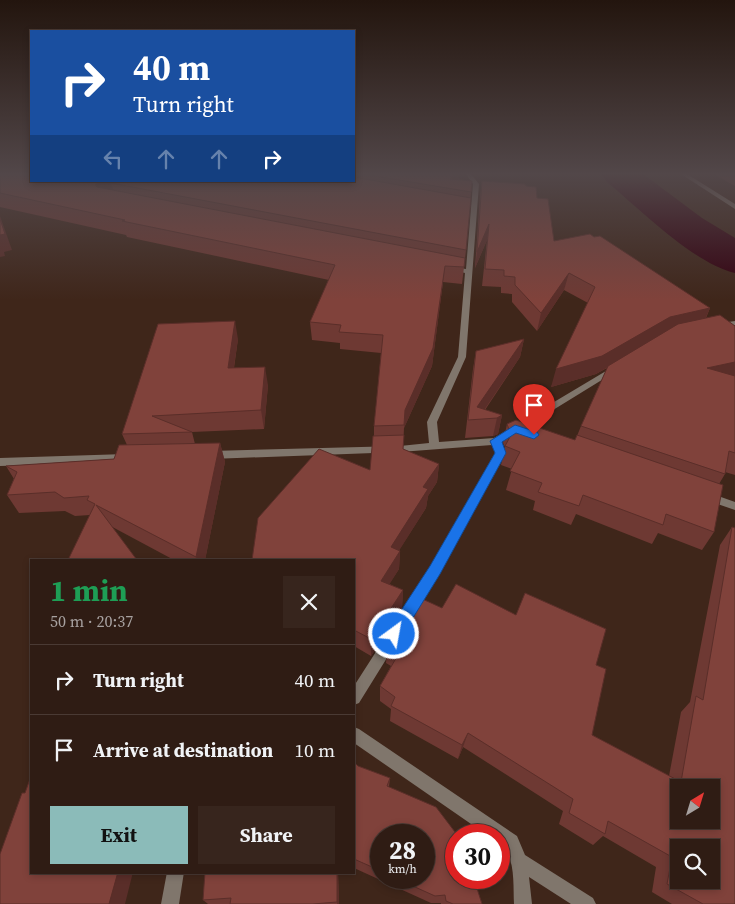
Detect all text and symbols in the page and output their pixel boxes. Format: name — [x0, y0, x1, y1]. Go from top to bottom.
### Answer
text: 40 m — [133, 44, 210, 92]
icon: right — [50, 50, 115, 115]
text: Turn right — [133, 89, 234, 119]
icon: left — [99, 145, 127, 173]
icon: ahead — [152, 145, 180, 173]
icon: ahead — [205, 145, 233, 173]
icon: right — [258, 145, 286, 173]
pin — [513, 384, 555, 435]
icon: arrive — [520, 391, 548, 419]
text: 1 min — [50, 570, 128, 611]
button: close — [283, 576, 335, 628]
position arrow — [367, 607, 419, 659]
text: 50 m · 20:37 — [50, 610, 133, 632]
icon: right — [50, 666, 78, 694]
text: Turn right — [93, 667, 184, 693]
text: 40 m — [294, 667, 335, 693]
icon: arrive — [50, 736, 78, 764]
text: Arrive at destination — [93, 737, 273, 763]
text: 10 m — [294, 737, 335, 763]
north arrow — [670, 779, 720, 829]
map controls — [670, 779, 720, 889]
button: Exit — [50, 806, 188, 864]
button: Share — [198, 806, 335, 864]
speed limit sign: 30 — [445, 824, 510, 889]
text: 28 — [389, 833, 416, 867]
button: search — [670, 839, 720, 889]
text: km/h — [388, 861, 417, 877]

